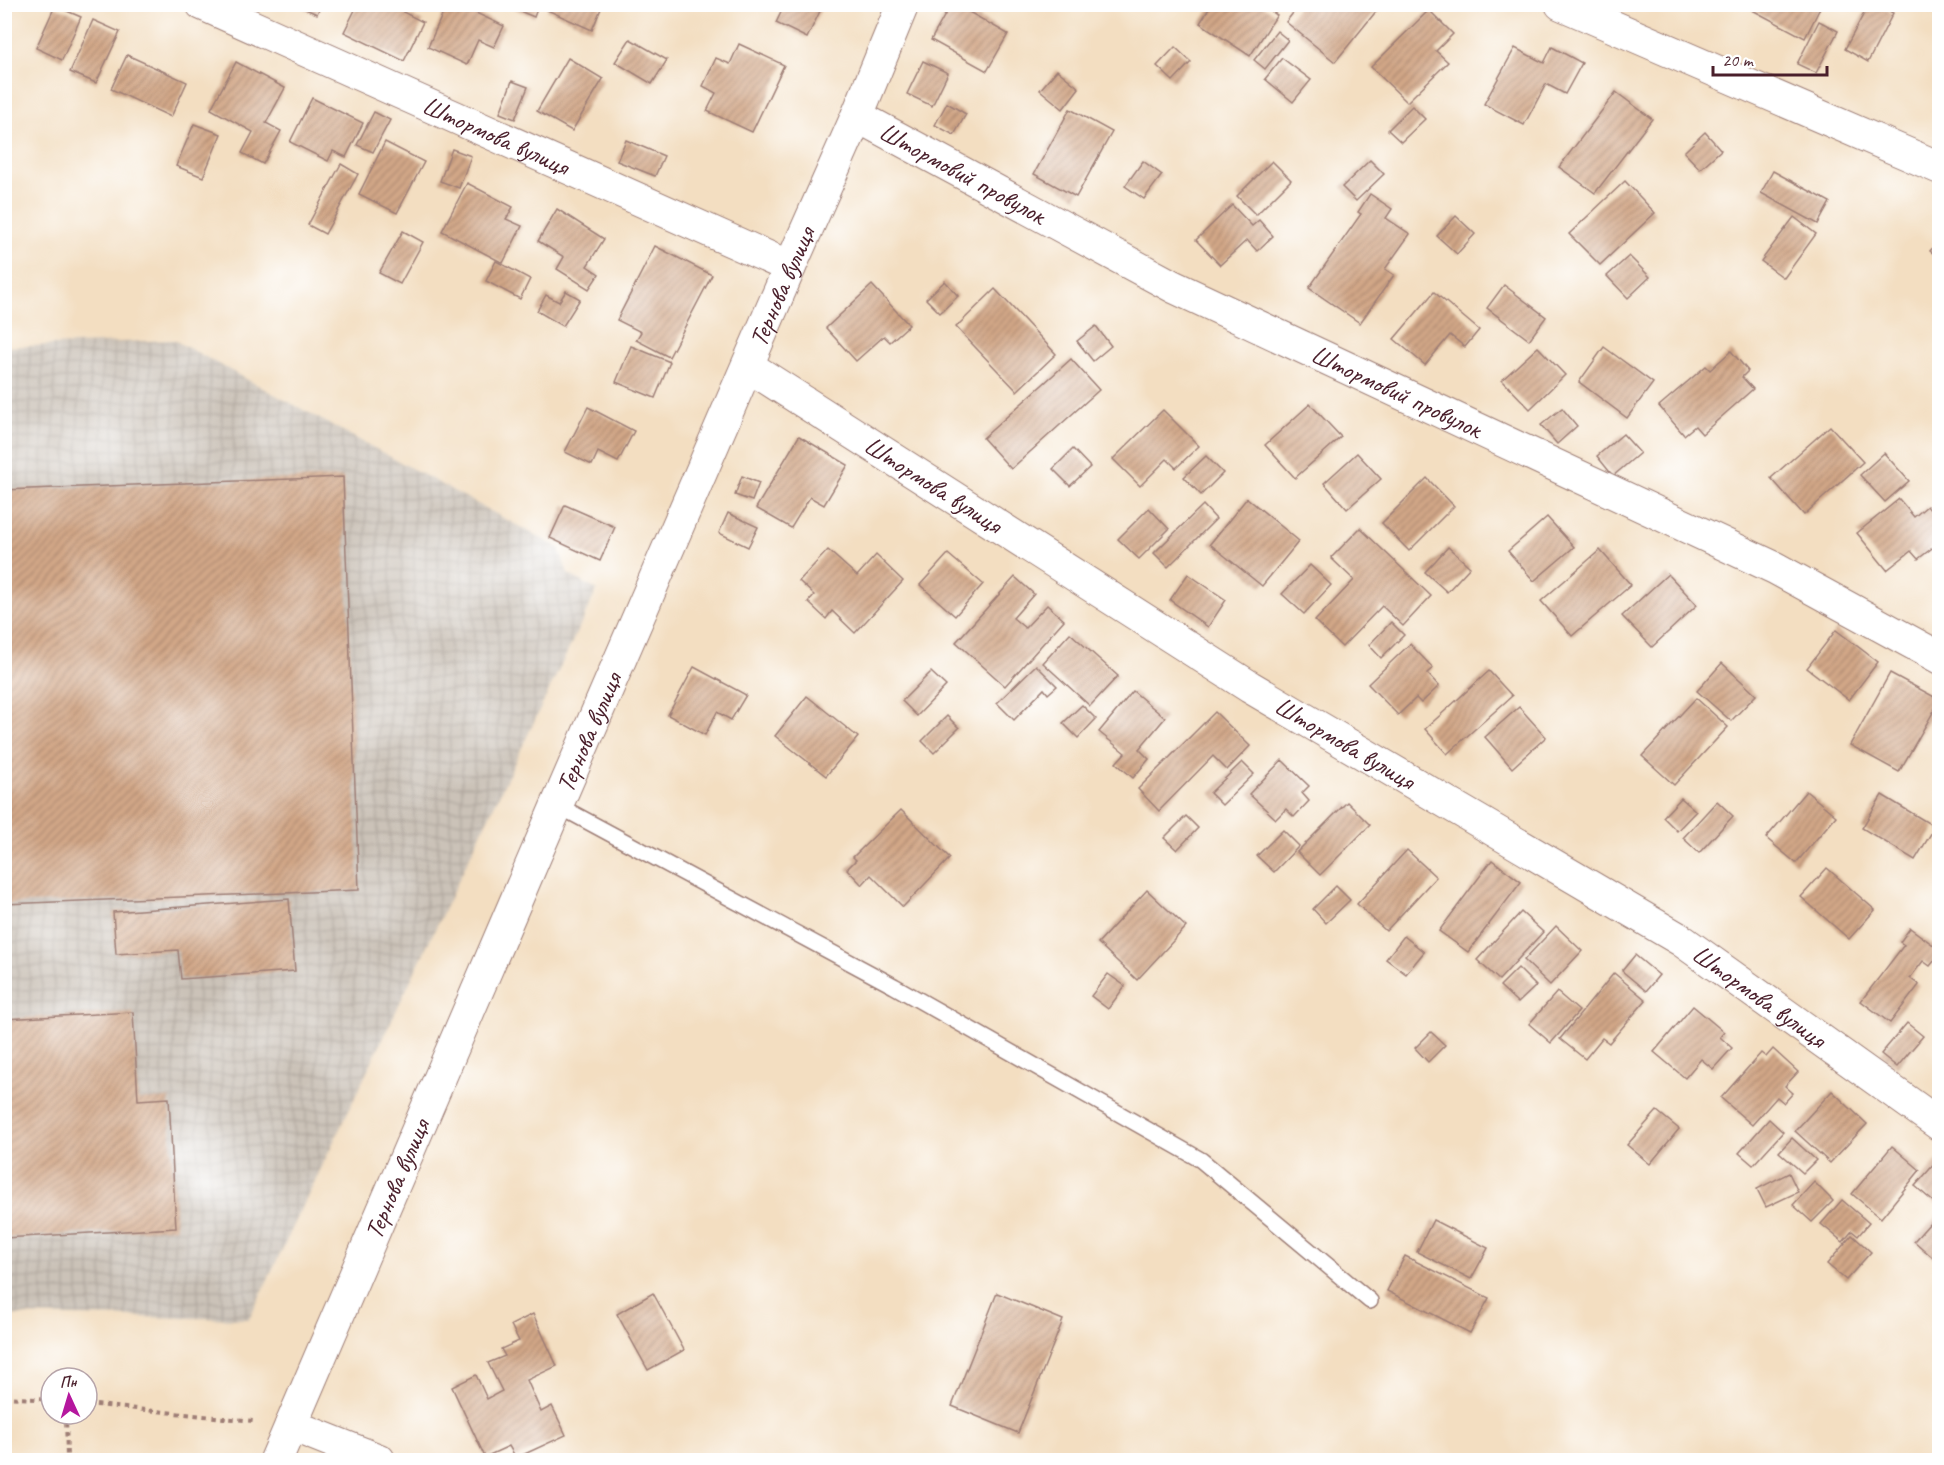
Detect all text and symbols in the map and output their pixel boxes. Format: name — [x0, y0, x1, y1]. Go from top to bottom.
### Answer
scale bar — [1713, 39, 1827, 77]
text: 20 m — [1722, 49, 1755, 71]
street label: Штормова вулиця — [417, 89, 576, 184]
street label: Штормовий провулок — [873, 115, 1054, 233]
street label: Тернова вулиця — [742, 220, 824, 351]
street label: Штормовий провулок — [1306, 338, 1489, 447]
street label: Штормова вулиця — [858, 429, 1010, 542]
street label: Тернова вулиця — [549, 666, 630, 797]
street label: Штормова вулиця — [1269, 689, 1423, 798]
street label: Штормова вулиця — [1686, 937, 1834, 1057]
street label: Тернова вулиця — [357, 1112, 438, 1244]
north arrow — [39, 1366, 99, 1426]
text: Пн — [59, 1371, 78, 1393]

